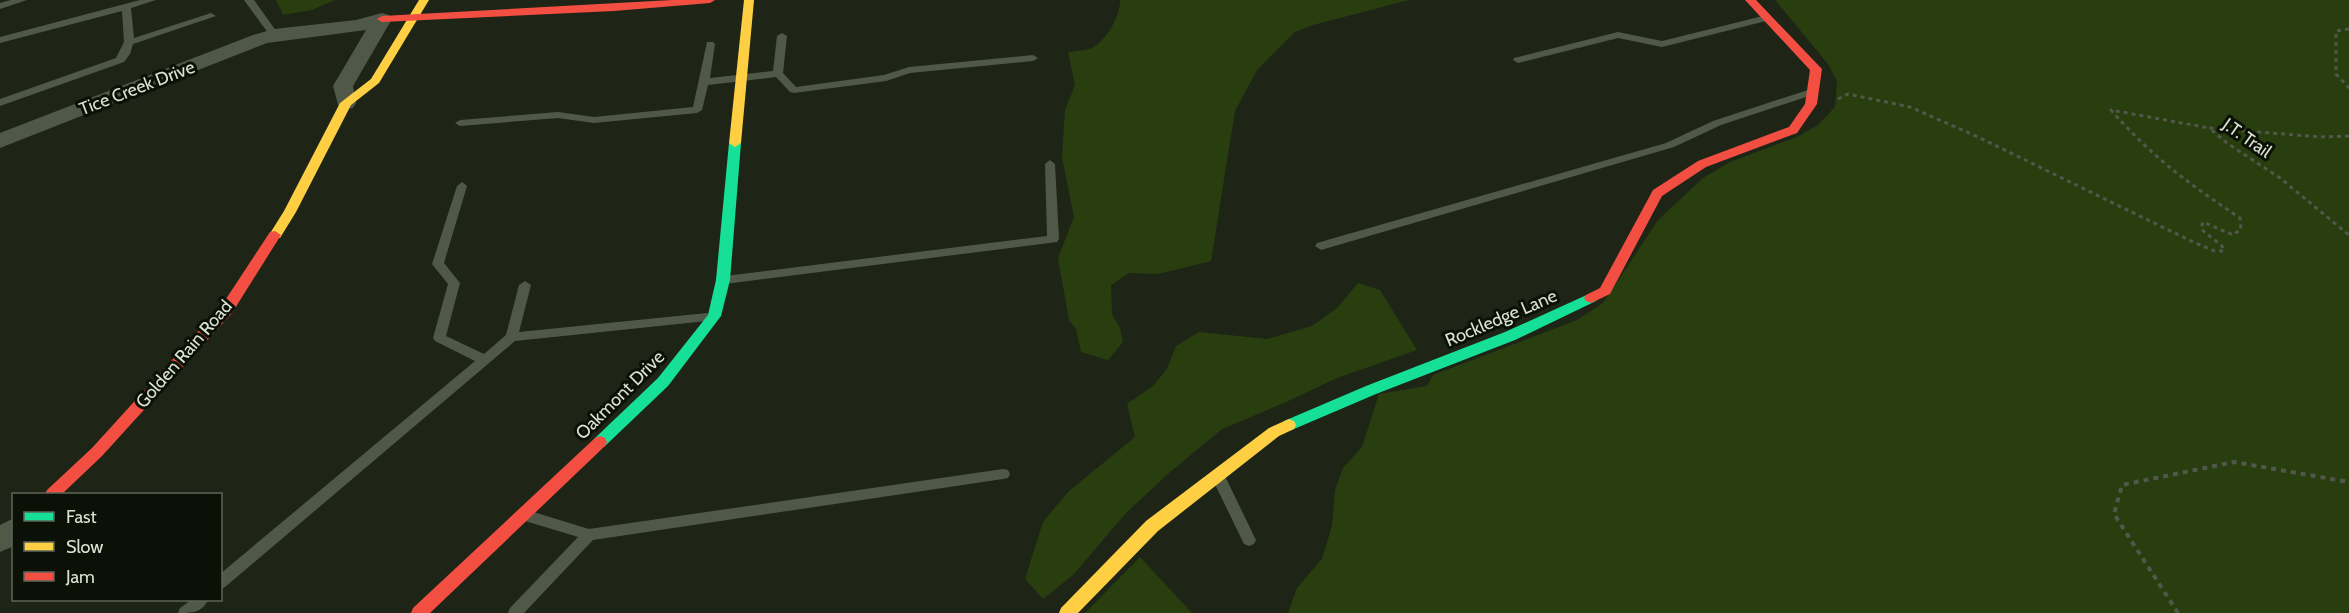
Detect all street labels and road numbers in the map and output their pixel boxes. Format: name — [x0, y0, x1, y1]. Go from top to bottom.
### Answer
street label: Tice Creek Drive — [76, 56, 198, 120]
street label: J.T. Trail — [2218, 113, 2276, 163]
street label: Rockledge Lane — [1442, 285, 1560, 351]
street label: Golden Rain Road — [131, 296, 237, 412]
street label: Oakmont Drive — [571, 346, 669, 444]

